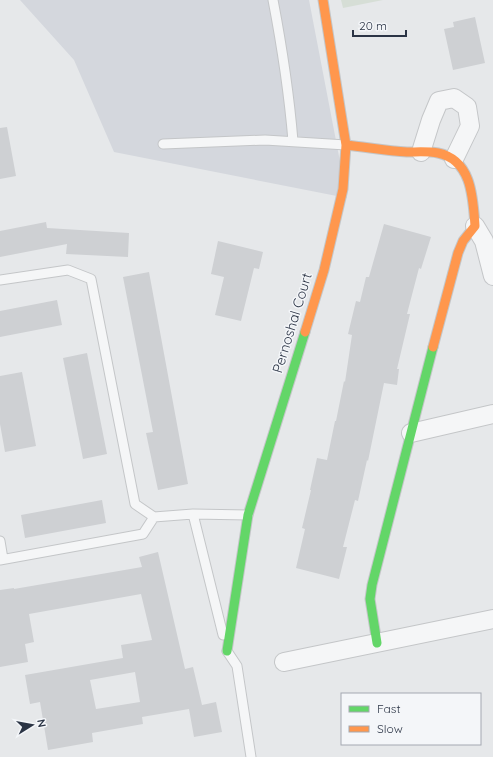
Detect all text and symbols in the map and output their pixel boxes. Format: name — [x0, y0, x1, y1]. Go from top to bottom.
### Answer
scale bar — [353, 12, 406, 38]
text: 20 m — [359, 18, 387, 33]
street label: Pernoshal Court — [268, 270, 316, 375]
legend — [341, 693, 481, 745]
text: Fast — [377, 701, 401, 716]
north arrow — [12, 705, 52, 745]
text: N — [34, 718, 49, 728]
text: Slow — [377, 721, 403, 736]

